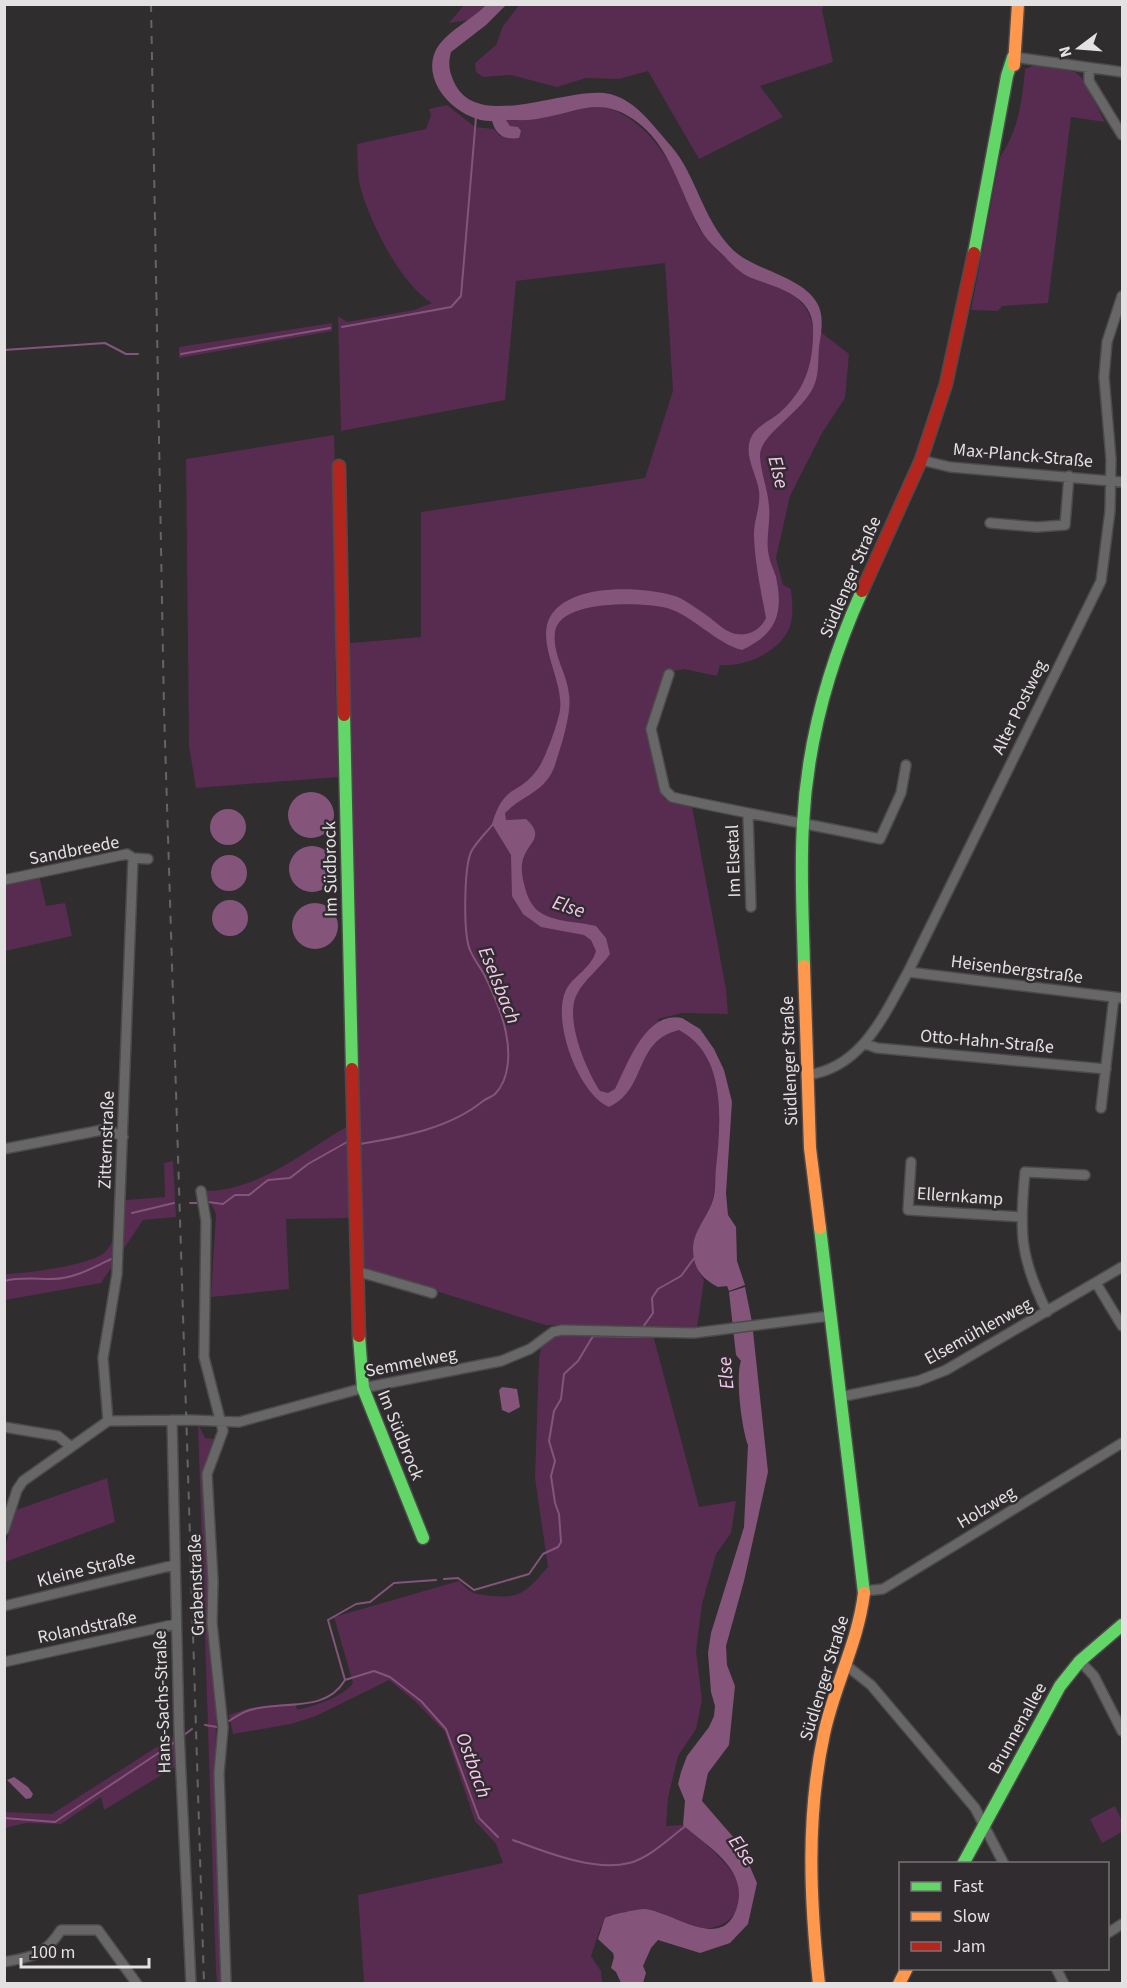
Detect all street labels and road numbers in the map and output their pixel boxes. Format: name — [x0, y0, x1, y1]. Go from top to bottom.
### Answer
street label: Max-Planck-Straße — [952, 437, 1094, 474]
street label: Südlenger Straße — [814, 513, 887, 642]
street label: Alter Postweg — [986, 656, 1053, 759]
street label: Im Südbrock — [317, 821, 344, 917]
street label: Im Elsetal — [720, 824, 747, 898]
street label: Sandbreede — [27, 829, 121, 871]
street label: Heisenbergstraße — [949, 949, 1084, 990]
street label: Südlenger Straße — [775, 996, 804, 1126]
street label: Otto-Hahn-Straße — [919, 1023, 1055, 1060]
street label: Zitternstraße — [92, 1090, 121, 1190]
street label: Ellernkamp — [916, 1181, 1004, 1212]
street label: Elsemühlenweg — [920, 1292, 1036, 1371]
street label: Semmelweg — [363, 1341, 459, 1384]
street label: Im Südbrock — [371, 1386, 430, 1484]
street label: Holzweg — [952, 1480, 1020, 1535]
street label: Grabenstraße — [182, 1533, 211, 1636]
street label: Kleine Straße — [34, 1545, 138, 1594]
street label: Rolandstraße — [35, 1605, 139, 1650]
street label: Südlenger Straße — [794, 1612, 855, 1744]
street label: Hans-Sachs-Straße — [148, 1630, 177, 1774]
street label: Brunnenallee — [982, 1678, 1053, 1779]

